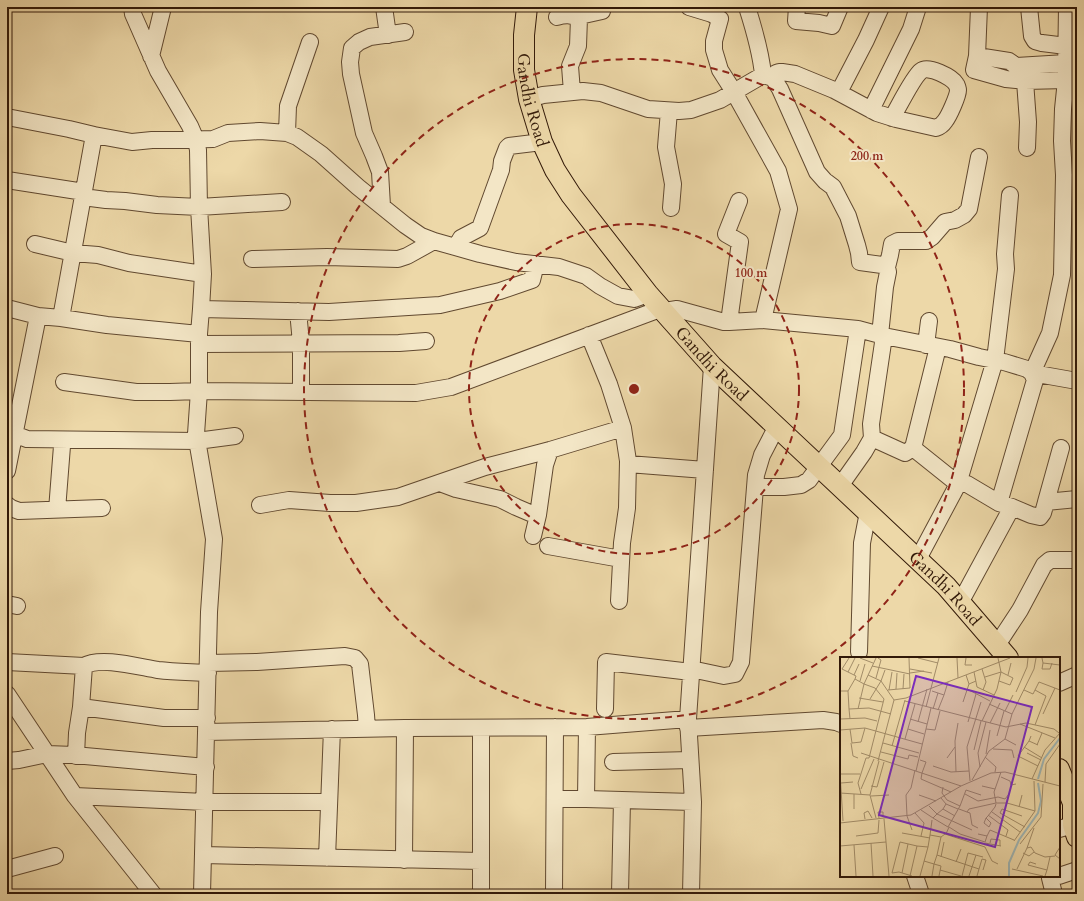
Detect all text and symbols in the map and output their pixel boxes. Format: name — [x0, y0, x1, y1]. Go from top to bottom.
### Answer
street label: Gandhi Road — [512, 53, 554, 150]
text: 200 m — [851, 148, 884, 164]
text: 100 m — [735, 265, 768, 281]
street label: Gandhi Road — [670, 322, 753, 406]
centre of rings — [627, 382, 641, 396]
street label: Gandhi Road — [904, 546, 986, 631]
inset map — [840, 657, 1060, 877]

